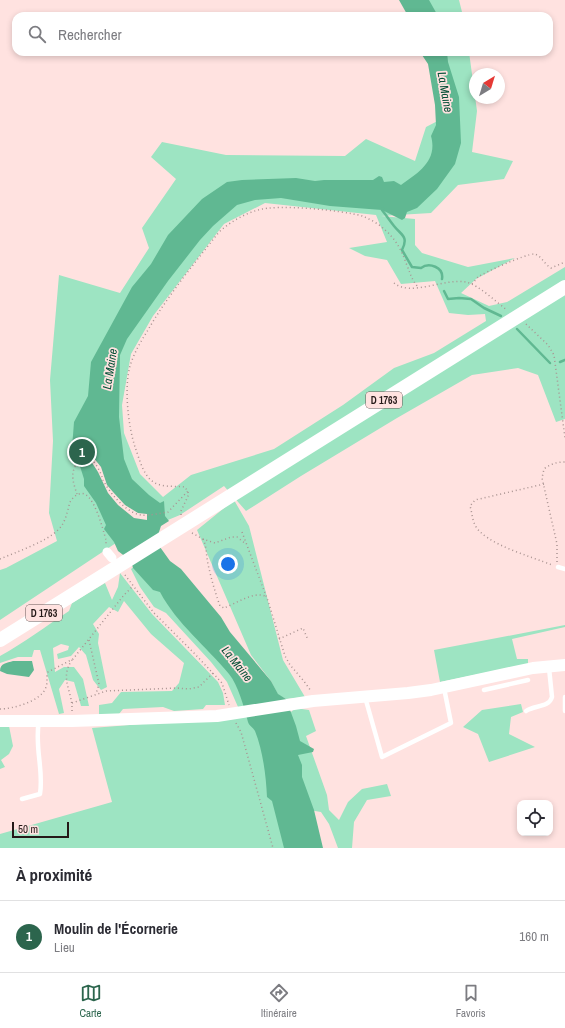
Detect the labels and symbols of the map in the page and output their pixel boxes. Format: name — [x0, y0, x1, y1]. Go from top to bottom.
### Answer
north arrow — [469, 68, 505, 104]
water label: La Maine — [434, 70, 457, 114]
water label: La Maine — [99, 347, 121, 391]
road number: D 1763 — [366, 392, 402, 408]
pin: 1 — [69, 437, 95, 467]
your location — [218, 554, 238, 574]
road number: D 1763 — [26, 605, 62, 621]
water label: La Maine — [218, 643, 256, 685]
scale bar — [12, 820, 69, 839]

